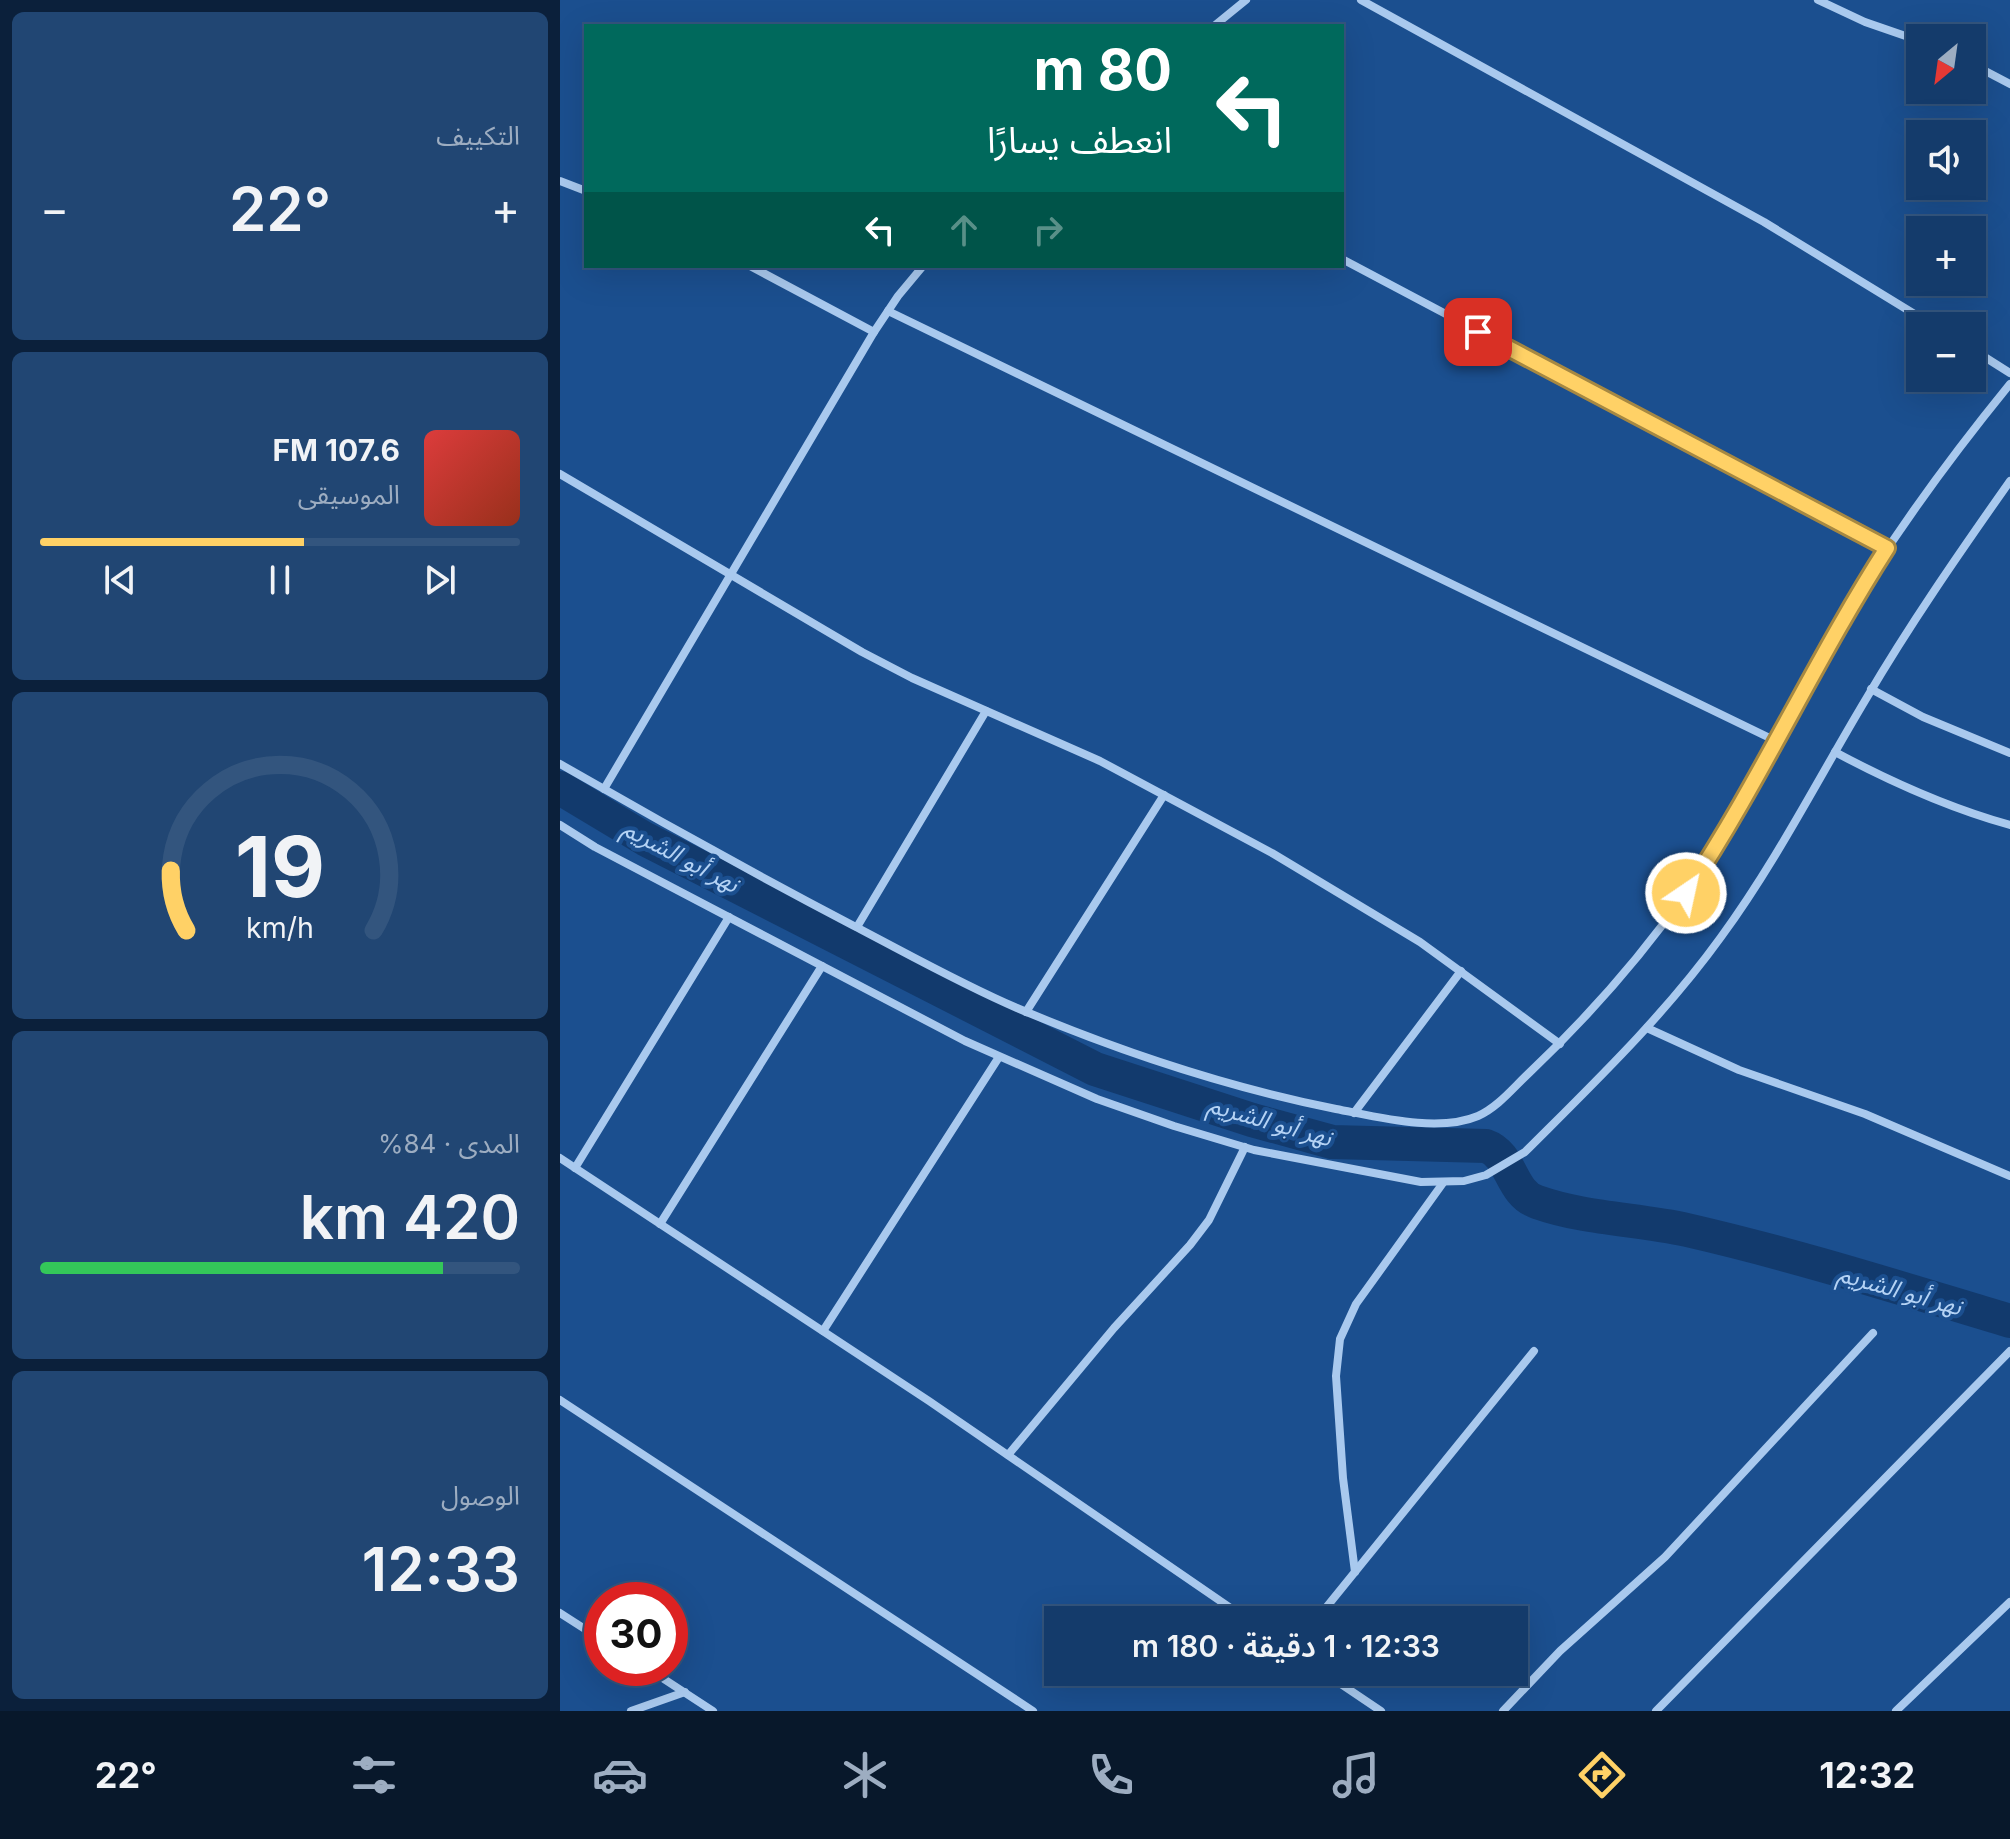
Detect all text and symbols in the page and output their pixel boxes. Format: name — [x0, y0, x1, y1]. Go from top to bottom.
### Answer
north arrow — [1906, 24, 1986, 104]
map controls — [1906, 24, 1986, 392]
text: 80 m — [1033, 36, 1172, 104]
icon: left — [1200, 56, 1304, 160]
text: انعطف يسارًا — [987, 118, 1172, 162]
text: التكييف — [436, 120, 520, 151]
button: sound — [1906, 120, 1986, 200]
text: 22° — [229, 173, 331, 245]
text: − — [40, 182, 69, 236]
text: + — [491, 182, 520, 236]
icon: left — [858, 208, 902, 252]
icon: ahead — [942, 208, 986, 252]
icon: right — [1026, 208, 1070, 252]
button: + — [1906, 216, 1986, 296]
pin — [1444, 298, 1512, 366]
icon: arrive — [1456, 310, 1500, 354]
button: − — [1906, 312, 1986, 392]
text: 107.6 FM — [272, 432, 400, 468]
text: الموسيقى — [298, 479, 400, 510]
icon: previous — [98, 558, 142, 602]
icon: pause — [258, 558, 302, 602]
icon: next — [418, 558, 462, 602]
water label: نهر أبو الشريم — [615, 813, 745, 903]
text: 19 — [235, 816, 325, 917]
position arrow — [1644, 851, 1728, 935]
text: km/h — [246, 911, 314, 946]
water label: نهر أبو الشريم — [1203, 1089, 1337, 1157]
text: المدى · 84% — [378, 1128, 520, 1159]
text: 420 km — [300, 1181, 520, 1253]
water label: نهر أبو الشريم — [1833, 1258, 1967, 1326]
text: الوصول — [441, 1480, 520, 1511]
text: 12:33 — [362, 1533, 520, 1605]
speed limit sign: 30 — [584, 1582, 688, 1686]
text: 12:33 · 1 دقيقة · 180 m — [1132, 1628, 1440, 1664]
icon: filters — [346, 1747, 402, 1803]
icon: car — [592, 1747, 648, 1803]
icon: climate — [837, 1747, 893, 1803]
icon: phone — [1083, 1747, 1139, 1803]
icon: music — [1328, 1747, 1384, 1803]
icon: directions — [1574, 1747, 1630, 1803]
text: 22° — [95, 1753, 157, 1797]
text: 12:32 — [1819, 1753, 1915, 1797]

